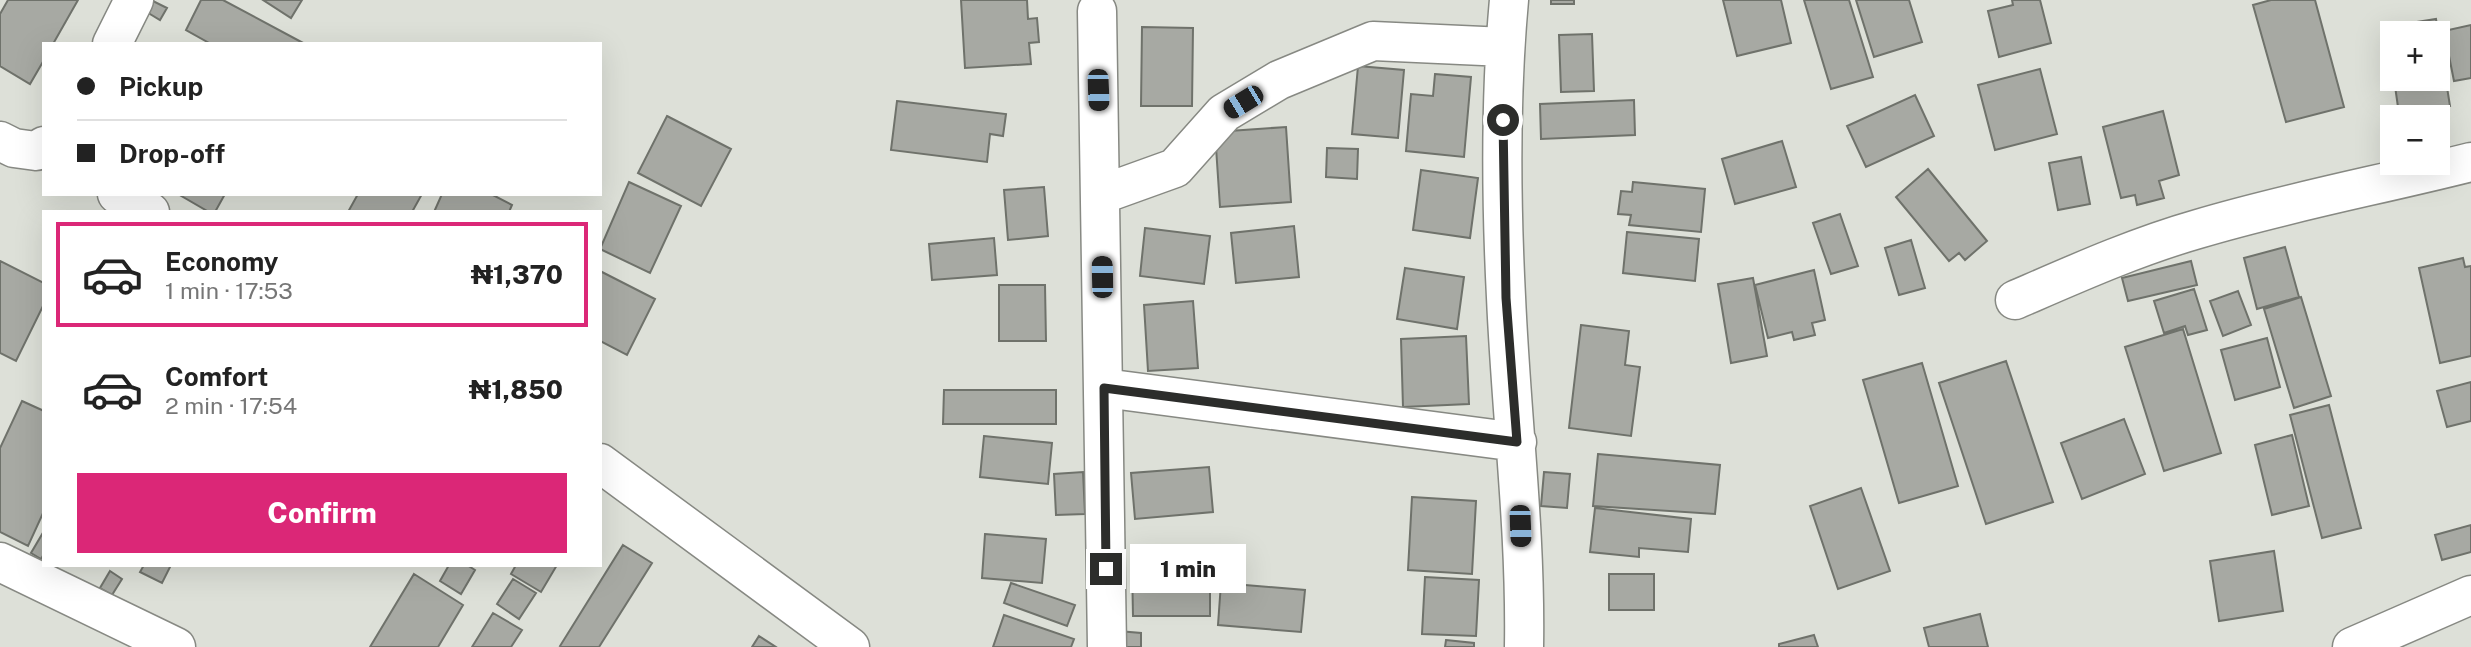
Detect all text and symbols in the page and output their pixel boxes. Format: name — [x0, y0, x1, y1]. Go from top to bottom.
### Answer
map controls — [2380, 21, 2450, 175]
button: + — [2380, 21, 2450, 91]
car — [1087, 69, 1110, 111]
text: Pickup — [119, 71, 203, 102]
car — [1220, 82, 1267, 122]
route start — [1487, 104, 1519, 136]
button: − — [2380, 105, 2450, 175]
text: Drop-off — [119, 138, 225, 169]
icon: car — [81, 243, 144, 306]
text: Economy — [165, 246, 278, 277]
car — [1092, 256, 1113, 298]
text: ₦1,370 — [471, 259, 563, 290]
text: 1 min · 17:53 — [165, 277, 293, 304]
icon: car — [81, 358, 144, 421]
text: Comfort — [165, 361, 268, 392]
text: ₦1,850 — [469, 374, 563, 405]
text: 2 min · 17:54 — [165, 392, 297, 419]
button: Confirm — [77, 473, 567, 553]
car — [1509, 505, 1532, 547]
callout: 1 min — [1130, 544, 1246, 594]
route end — [1090, 553, 1122, 585]
text: 1 min — [1160, 555, 1216, 582]

